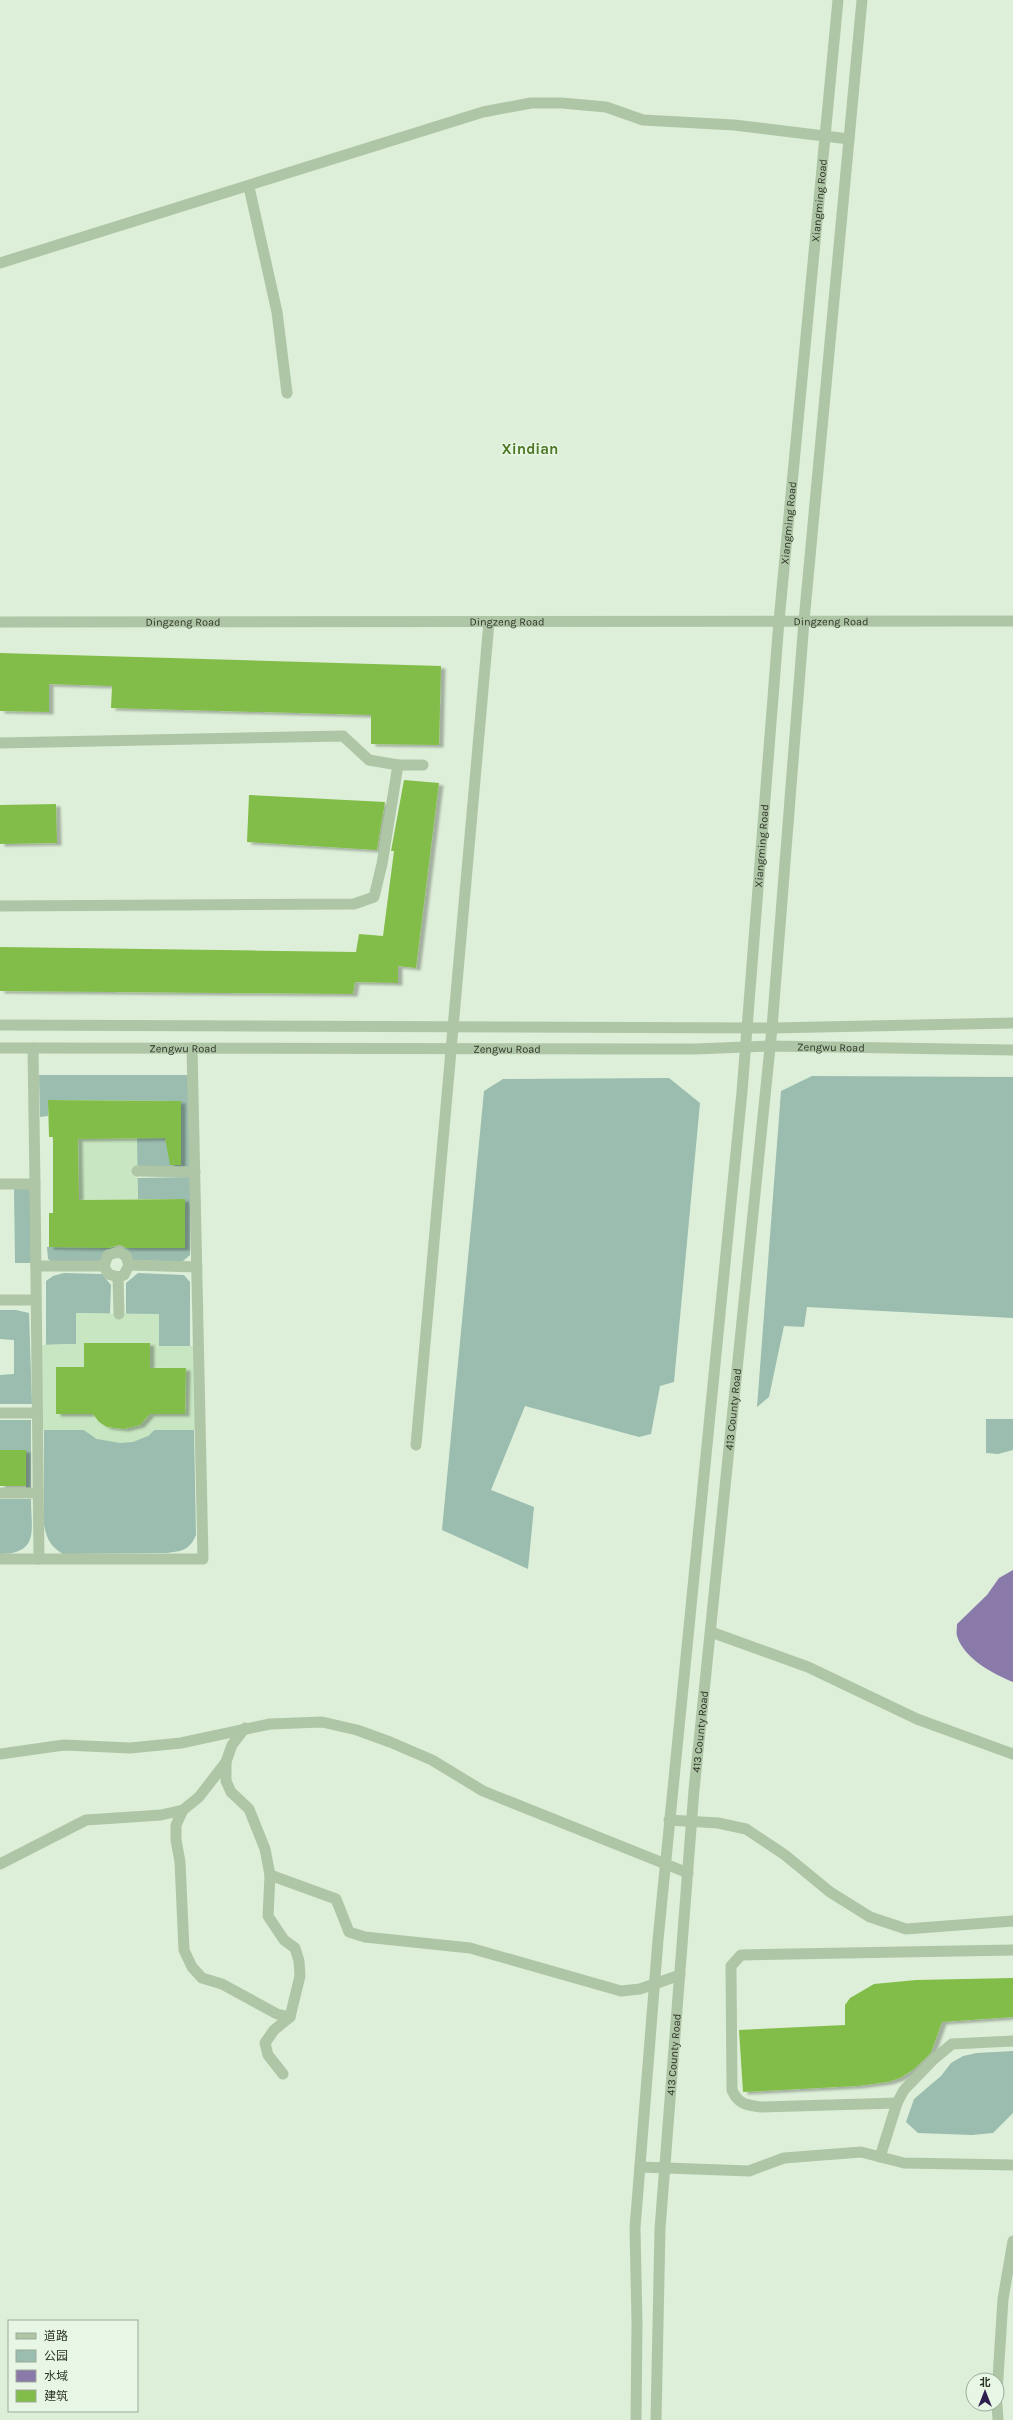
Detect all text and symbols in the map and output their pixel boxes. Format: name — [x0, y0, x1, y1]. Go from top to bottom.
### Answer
street label: Xiangming Road — [809, 158, 829, 243]
district label: Xindian — [502, 440, 558, 458]
street label: Xiangming Road — [778, 481, 799, 565]
street label: Dingzeng Road — [145, 615, 221, 628]
street label: Dingzeng Road — [469, 615, 545, 628]
street label: Dingzeng Road — [793, 615, 869, 628]
street label: Xiangming Road — [752, 804, 771, 888]
street label: Zengwu Road — [797, 1040, 865, 1054]
street label: Zengwu Road — [149, 1042, 217, 1055]
street label: Zengwu Road — [473, 1042, 541, 1055]
street label: 413 County Road — [722, 1368, 744, 1451]
street label: 413 County Road — [689, 1690, 711, 1773]
street label: 413 County Road — [664, 2013, 683, 2096]
legend — [8, 2320, 138, 2412]
text: 道路 — [44, 2329, 68, 2343]
text: 公园 — [44, 2349, 68, 2363]
text: 水域 — [44, 2369, 68, 2383]
north arrow — [965, 2372, 1005, 2412]
text: 北 — [980, 2376, 991, 2389]
text: 建筑 — [44, 2389, 68, 2403]

